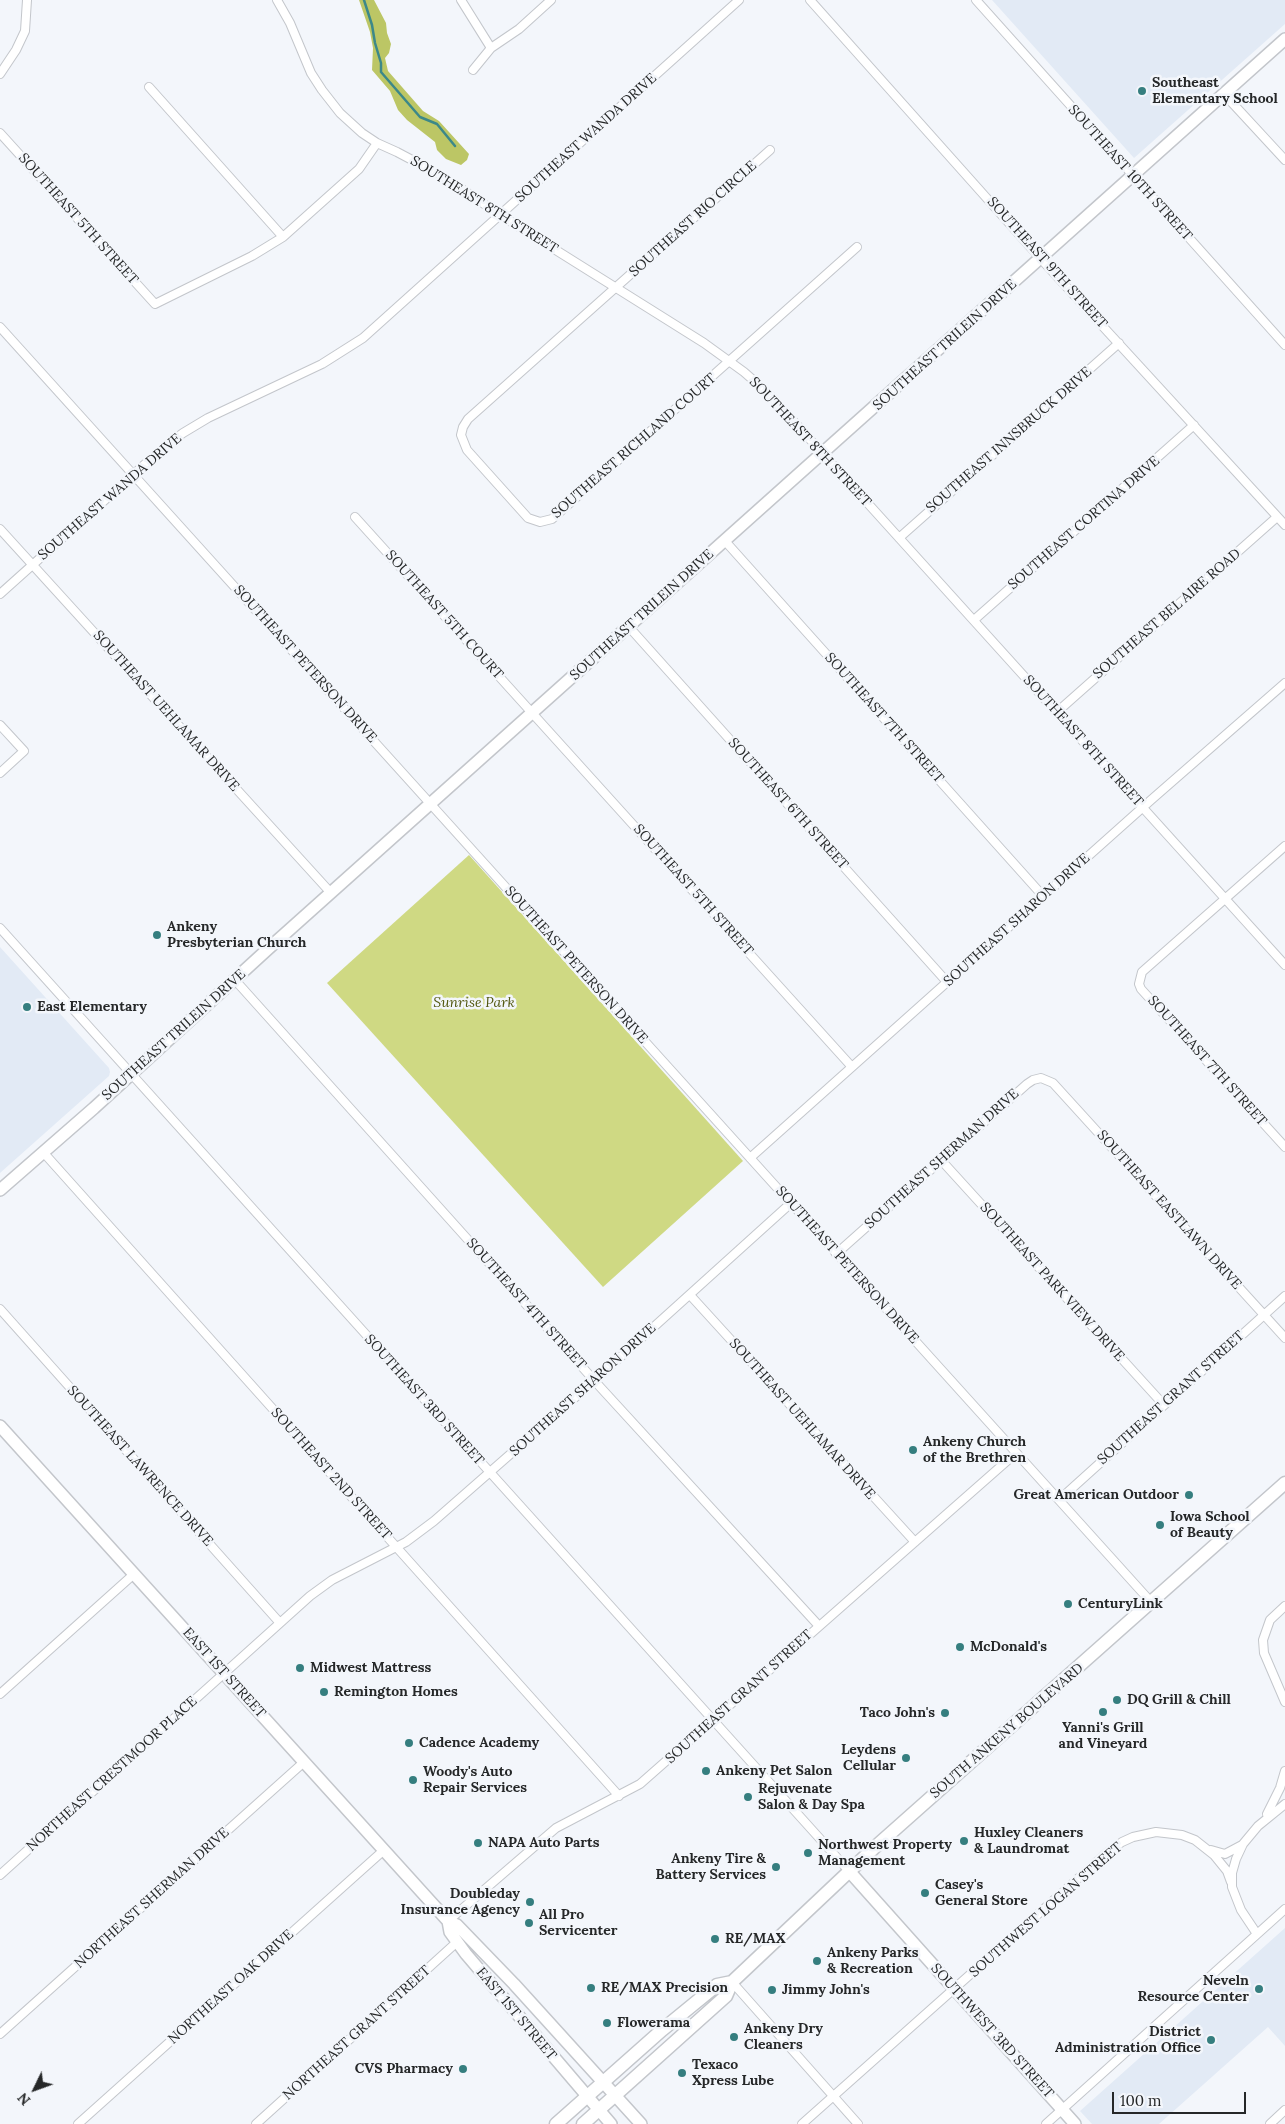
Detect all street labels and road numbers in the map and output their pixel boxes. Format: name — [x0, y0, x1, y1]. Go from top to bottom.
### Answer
street label: SOUTHEAST WANDA DRIVE — [512, 70, 660, 206]
street label: SOUTHEAST 10TH STREET — [1065, 102, 1195, 244]
street label: SOUTHEAST 5TH STREET — [15, 150, 141, 288]
street label: SOUTHEAST 8TH STREET — [407, 153, 561, 257]
street label: SOUTHEAST RIO CIRCLE — [626, 157, 760, 281]
street label: SOUTHEAST 9TH STREET — [983, 194, 1111, 332]
street label: SOUTHEAST TRILEIN DRIVE — [870, 276, 1020, 414]
street label: SOUTHEAST INNSBRUCK DRIVE — [923, 364, 1095, 516]
street label: SOUTHEAST RICHLAND COURT — [548, 370, 720, 522]
street label: SOUTHEAST 8TH STREET — [746, 374, 874, 510]
street label: SOUTHEAST WANDA DRIVE — [35, 430, 185, 564]
street label: SOUTHEAST CORTINA DRIVE — [1005, 453, 1163, 593]
street label: SOUTHEAST BEL AIRE ROAD — [1090, 545, 1244, 683]
street label: SOUTHEAST TRILEIN DRIVE — [567, 546, 717, 684]
street label: SOUTHEAST 5TH COURT — [382, 547, 506, 683]
street label: SOUTHEAST PETERSON DRIVE — [230, 582, 380, 746]
street label: SOUTHEAST UEHLAMAR DRIVE — [89, 627, 243, 795]
street label: SOUTHEAST 7TH STREET — [821, 649, 947, 787]
street label: SOUTHEAST 8TH STREET — [1020, 672, 1146, 810]
street label: SOUTHEAST 6TH STREET — [724, 735, 852, 873]
street label: SOUTHEAST 5TH STREET — [630, 821, 756, 959]
street label: SOUTHEAST SHARON DRIVE — [940, 850, 1094, 990]
street label: SOUTHEAST PETERSON DRIVE — [501, 883, 651, 1047]
street label: SOUTHEAST TRILEIN DRIVE — [99, 966, 249, 1104]
street label: SOUTHEAST 7TH STREET — [1144, 992, 1270, 1130]
street label: SOUTHEAST SHERMAN DRIVE — [862, 1085, 1022, 1233]
street label: SOUTHEAST EASTLAWN DRIVE — [1093, 1127, 1245, 1293]
street label: SOUTHEAST PETERSON DRIVE — [772, 1183, 922, 1347]
street label: SOUTHEAST PARK VIEW DRIVE — [976, 1199, 1128, 1365]
street label: SOUTHEAST 4TH STREET — [463, 1235, 589, 1373]
street label: SOUTHEAST SHARON DRIVE — [506, 1320, 660, 1460]
street label: SOUTHEAST GRANT STREET — [1094, 1328, 1248, 1468]
street label: SOUTHEAST 3RD STREET — [361, 1331, 487, 1469]
street label: SOUTHEAST UEHLAMAR DRIVE — [725, 1335, 879, 1503]
street label: SOUTHEAST LAWRENCE DRIVE — [64, 1382, 216, 1550]
street label: SOUTHEAST 2ND STREET — [267, 1405, 395, 1543]
street label: EAST 1ST STREET — [179, 1624, 269, 1722]
street label: SOUTHEAST GRANT STREET — [662, 1627, 816, 1767]
street label: SOUTH ANKENY BOULEVARD — [927, 1660, 1087, 1802]
street label: NORTHEAST CRESTMOOR PLACE — [23, 1693, 201, 1855]
street label: NORTHEAST SHERMAN DRIVE — [71, 1824, 233, 1972]
street label: SOUTHWEST LOGAN STREET — [966, 1839, 1126, 1981]
street label: NORTHEAST OAK DRIVE — [165, 1926, 297, 2048]
street label: SOUTHWEST 3RD STREET — [927, 1960, 1057, 2102]
street label: NORTHEAST GRANT STREET — [280, 1962, 434, 2104]
street label: EAST 1ST STREET — [472, 1964, 560, 2064]

